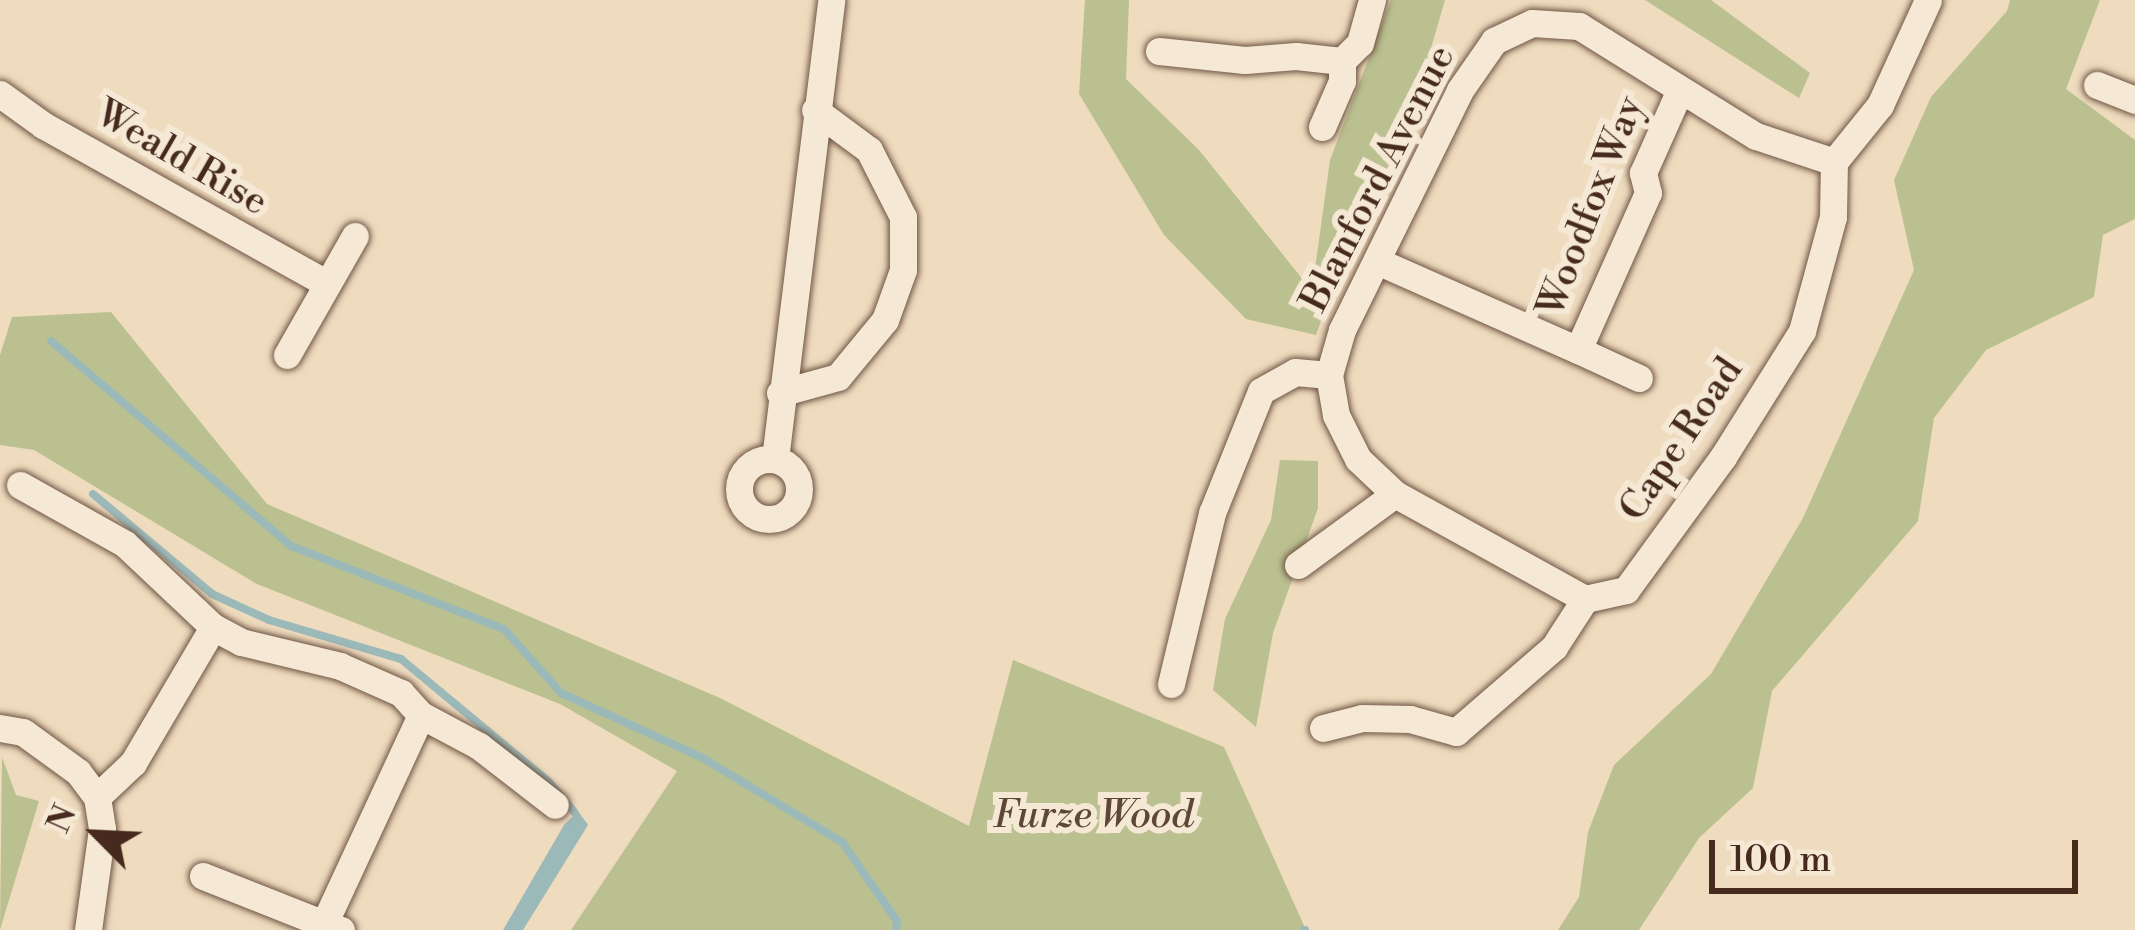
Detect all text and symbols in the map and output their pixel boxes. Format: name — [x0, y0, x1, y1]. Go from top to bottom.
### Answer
street label: Blanford Avenue — [1292, 38, 1466, 320]
street label: Woodfox Way — [1529, 90, 1655, 324]
street label: Weald Rise — [87, 91, 275, 227]
street label: Cape Road — [1610, 349, 1754, 531]
north arrow — [36, 774, 156, 894]
park label: Furze Wood — [993, 793, 1193, 839]
text: N — [39, 799, 87, 839]
scale bar — [1715, 816, 2084, 890]
text: 100 m — [1730, 838, 1831, 883]

